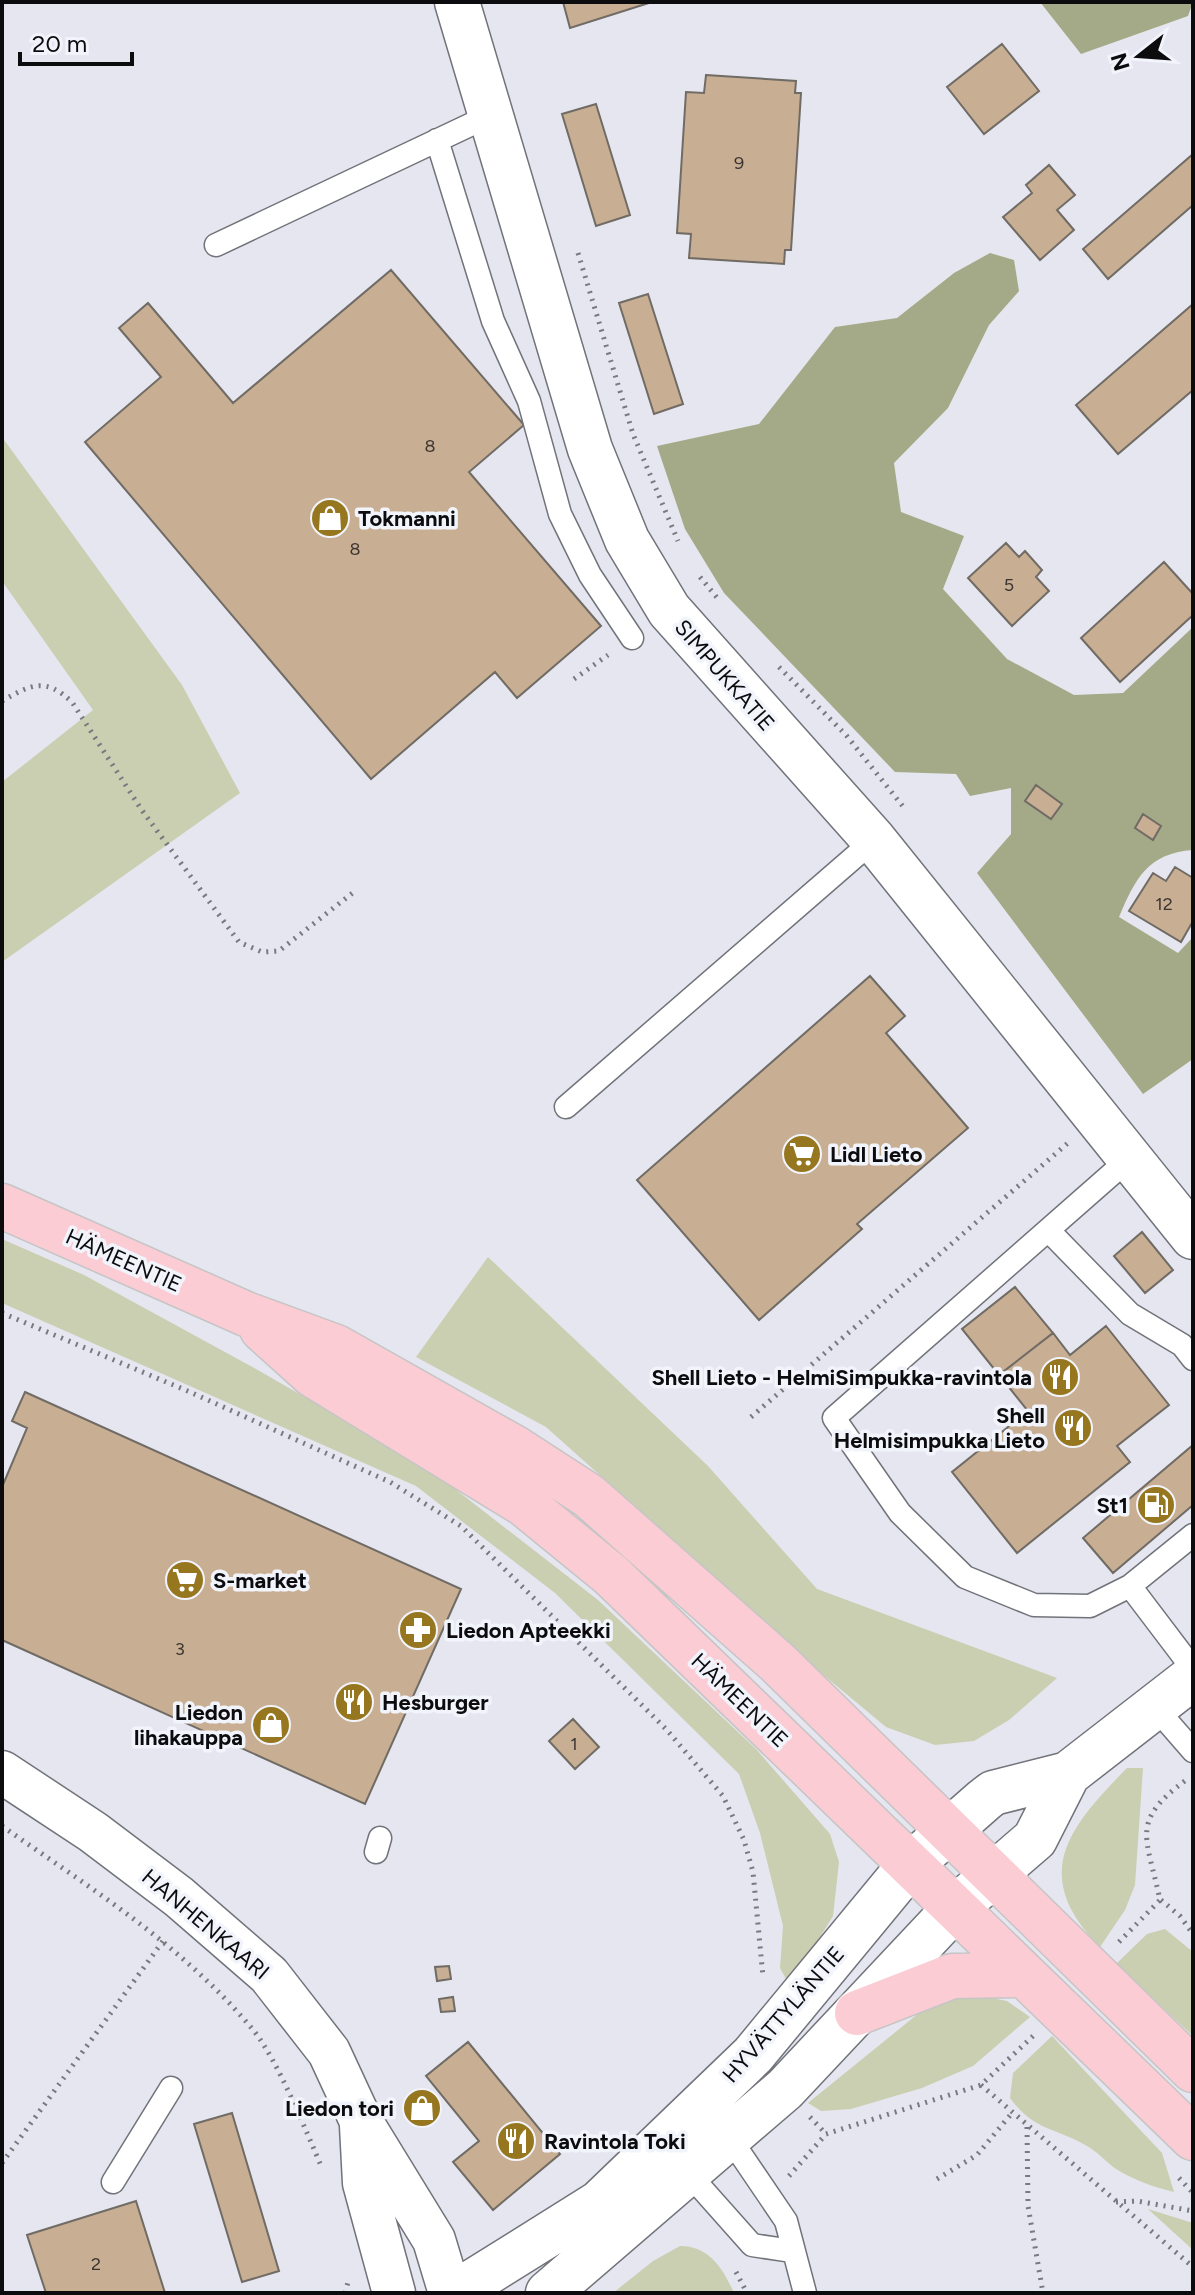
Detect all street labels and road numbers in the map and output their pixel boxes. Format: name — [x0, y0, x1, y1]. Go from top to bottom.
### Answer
street label: SIMPUKKATIE — [669, 614, 780, 737]
street label: HÄMEENTIE — [62, 1223, 186, 1298]
street label: HÄMEENTIE — [686, 1647, 794, 1753]
street label: HANHENKAARI — [136, 1863, 275, 1985]
street label: HYVÄTTYLÄNTIE — [717, 1941, 850, 2088]

